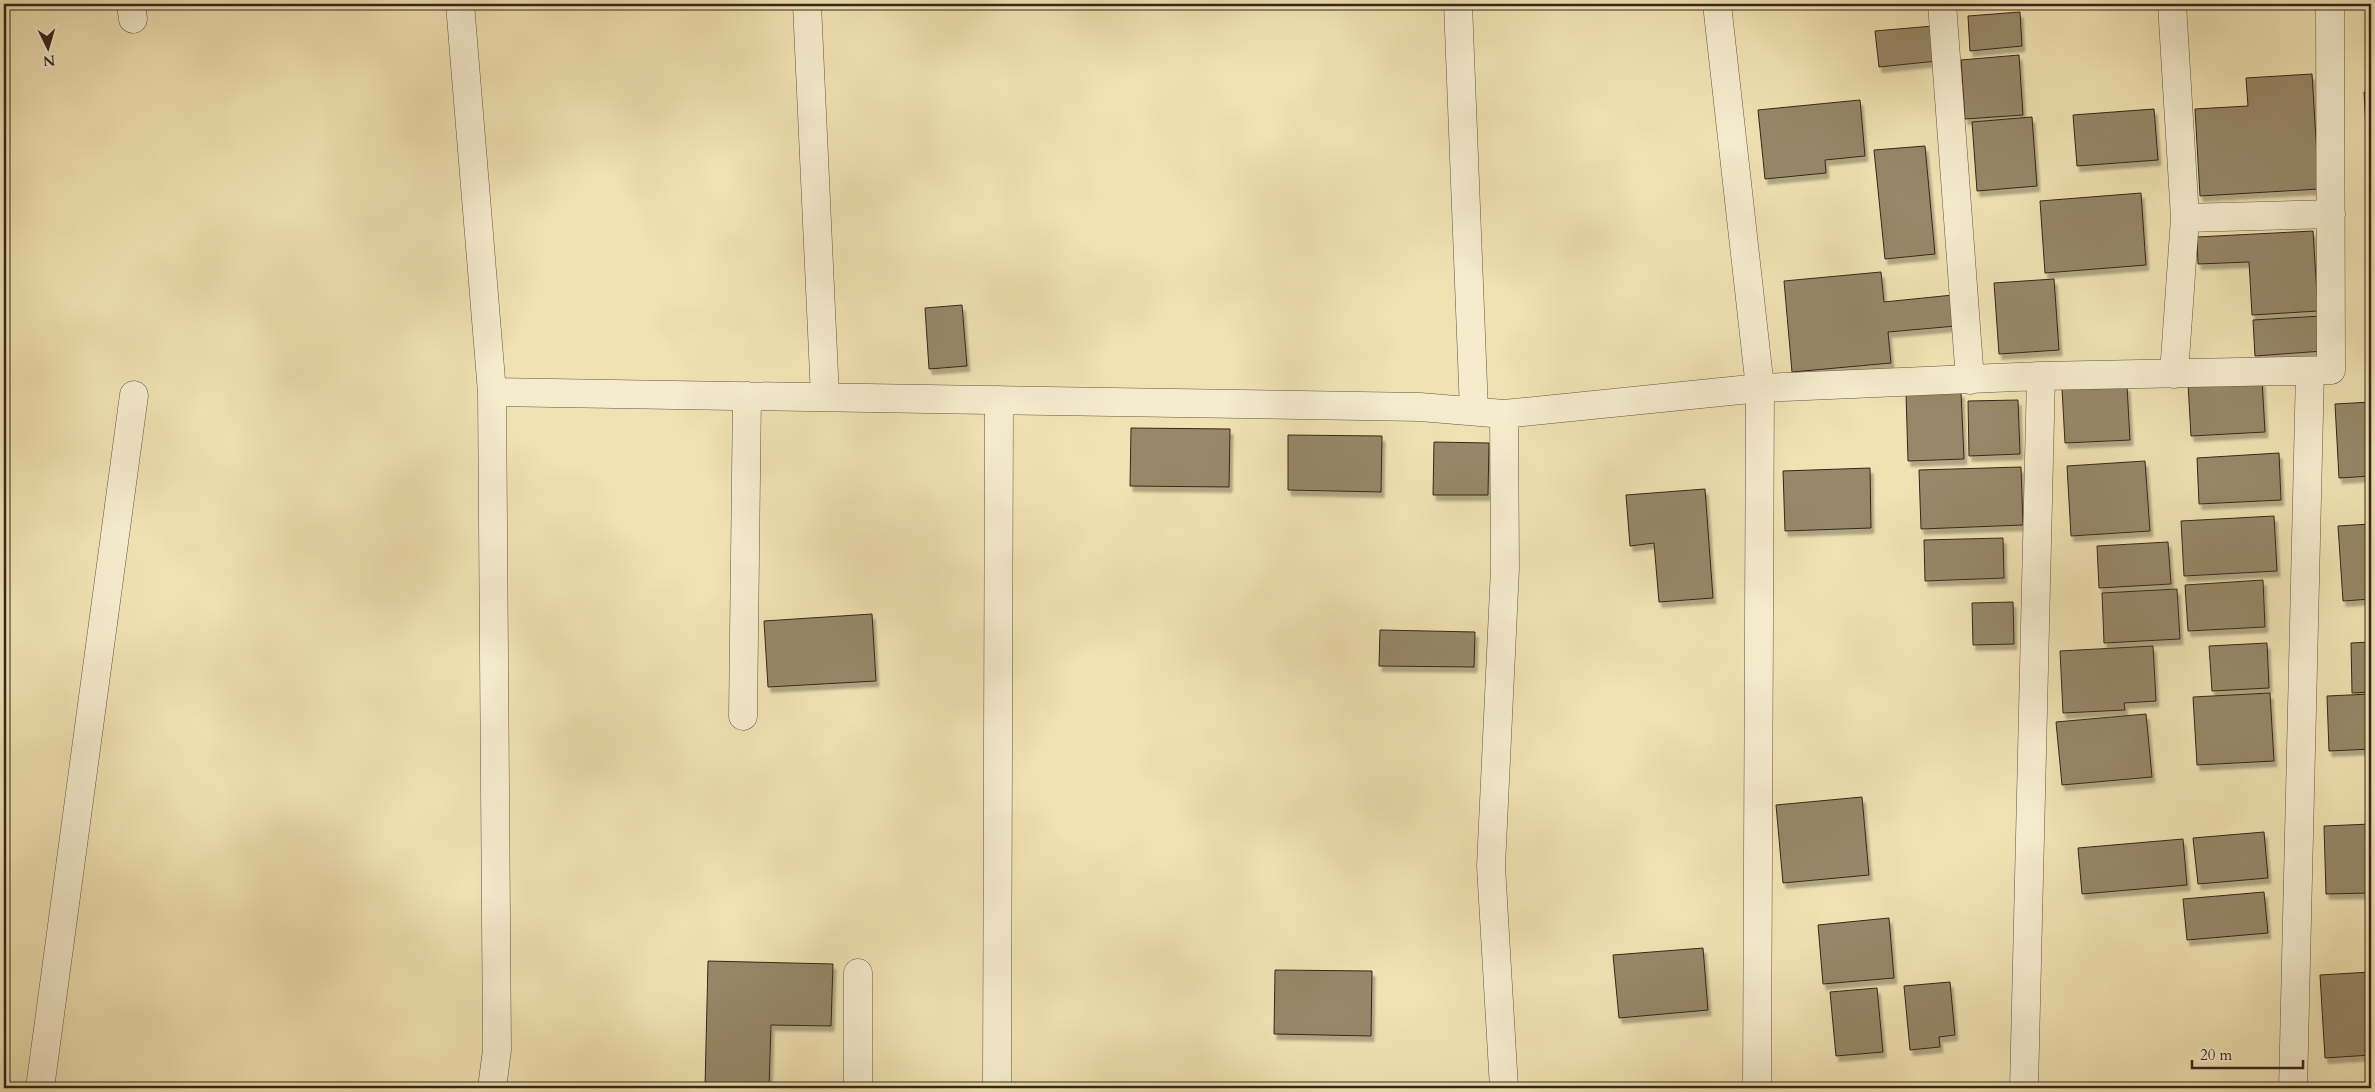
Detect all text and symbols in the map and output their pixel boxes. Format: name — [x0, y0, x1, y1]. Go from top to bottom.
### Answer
north arrow — [22, 22, 72, 72]
text: N — [42, 50, 56, 70]
scale bar — [2192, 1037, 2304, 1069]
text: 20 m — [2200, 1045, 2232, 1065]

